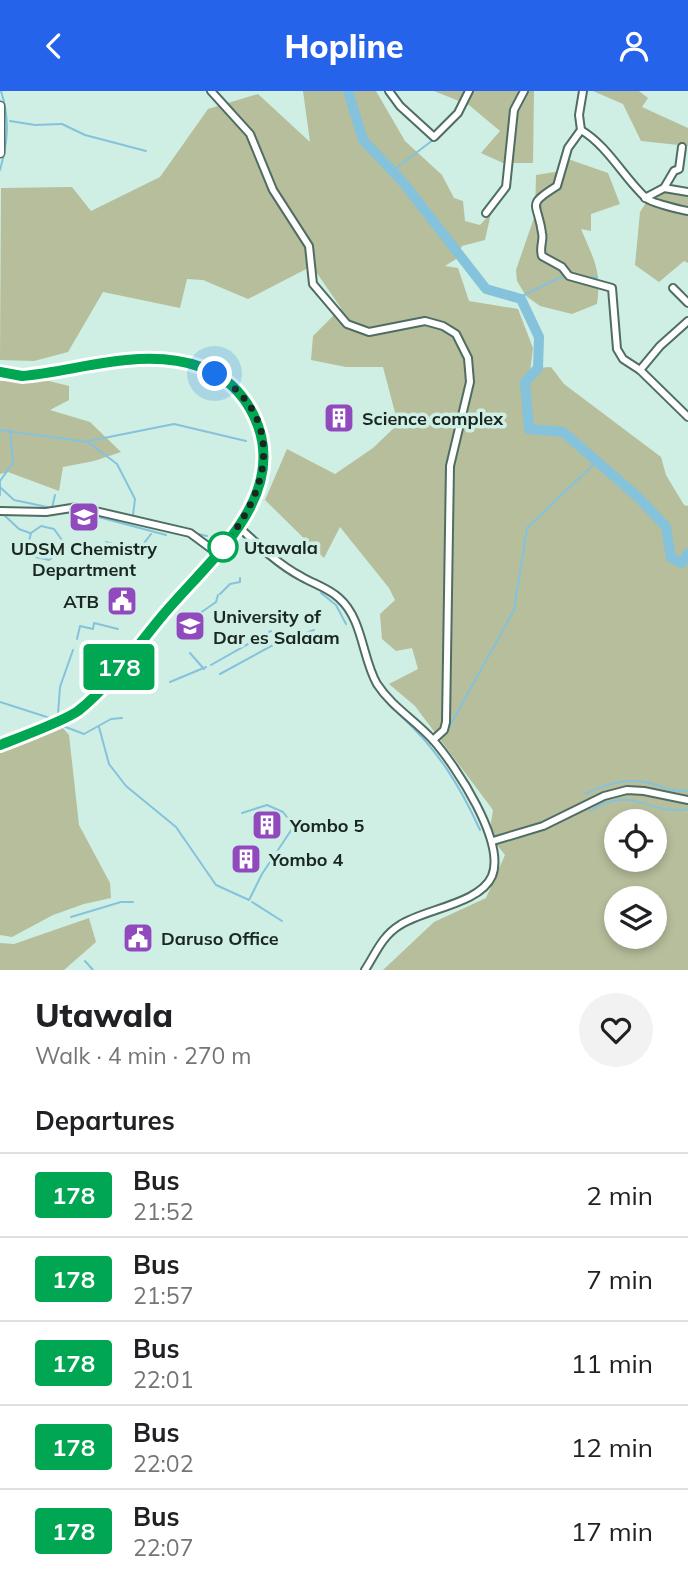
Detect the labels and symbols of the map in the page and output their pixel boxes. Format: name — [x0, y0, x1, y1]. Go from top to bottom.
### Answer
your location — [197, 356, 232, 391]
building icon: Science complex — [322, 401, 356, 435]
place label: Science complex — [362, 407, 504, 430]
school or university icon: UDSM Chemistry Department — [67, 500, 101, 534]
marker: Utawala — [208, 532, 238, 562]
place label: Utawala — [244, 536, 318, 559]
place label: UDSM Chemistry Department — [11, 537, 157, 581]
public building icon: ATB — [105, 584, 139, 618]
place label: ATB — [63, 590, 99, 613]
place label: University of Dar es Salaam — [213, 605, 340, 649]
school or university icon: University of Dar es Salaam — [173, 609, 207, 643]
line badge: 178 — [79, 644, 159, 690]
building icon: Yombo 5 — [250, 808, 284, 842]
place label: Yombo 5 — [289, 814, 364, 837]
building icon: Yombo 4 — [229, 842, 263, 876]
place label: Yombo 4 — [268, 848, 343, 871]
public building icon: Daruso Office — [121, 921, 155, 955]
place label: Daruso Office — [161, 927, 279, 950]

